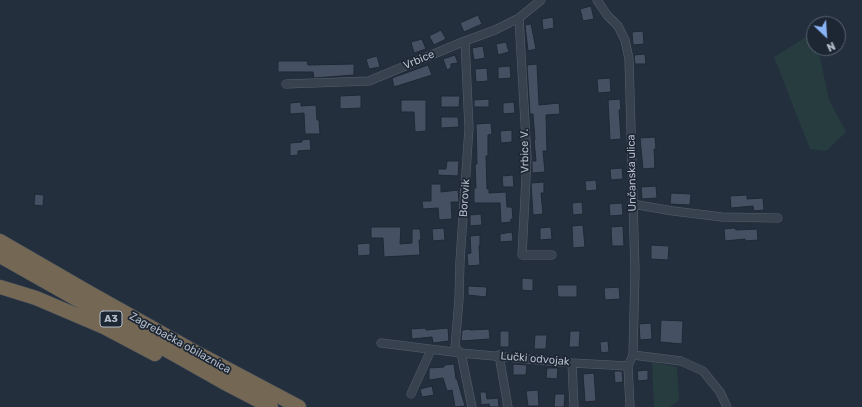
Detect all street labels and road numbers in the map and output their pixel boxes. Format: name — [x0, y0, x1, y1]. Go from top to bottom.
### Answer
street label: Vrbice — [402, 48, 436, 72]
street label: Vrbice V. — [518, 129, 532, 173]
street label: Unčanska ulica — [625, 134, 639, 212]
street label: Borovik — [457, 178, 473, 218]
street label: Zagrebačka obilaznica — [127, 310, 233, 376]
road number: A3 — [100, 311, 122, 327]
street label: Lučki odvojak — [500, 349, 570, 369]

